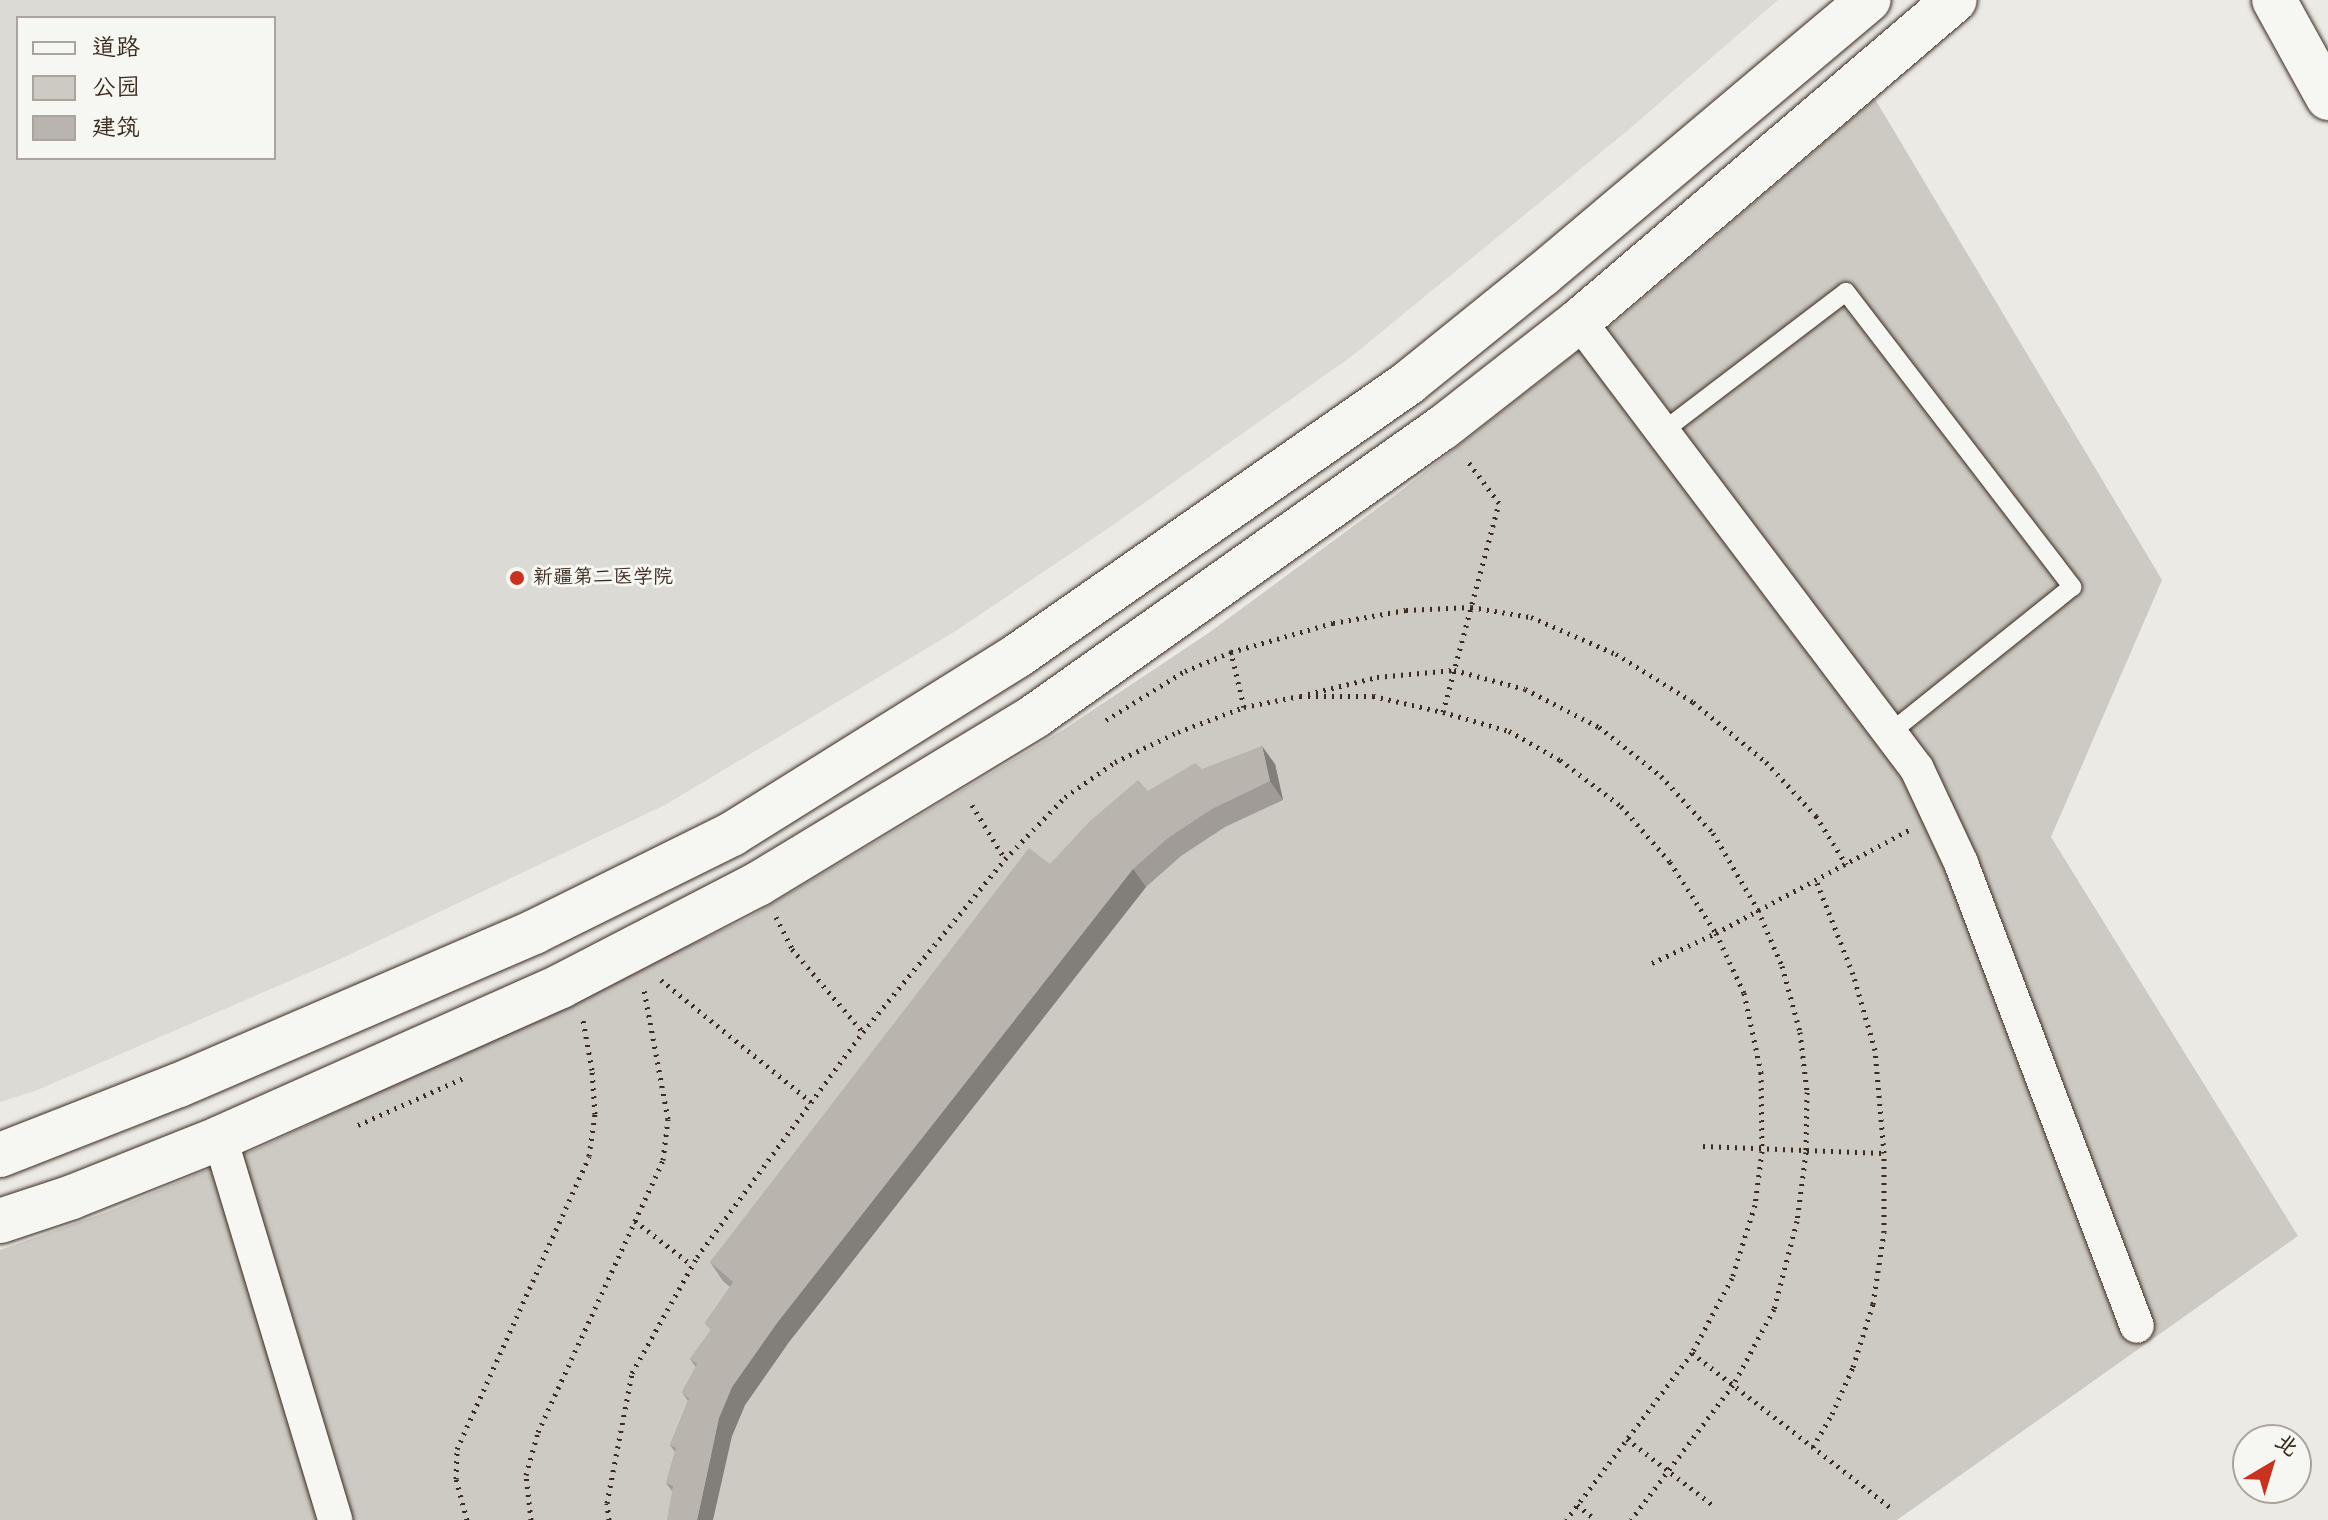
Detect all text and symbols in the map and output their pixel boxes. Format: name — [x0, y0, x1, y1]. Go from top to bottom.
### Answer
legend — [16, 16, 276, 160]
text: 道路 — [92, 29, 140, 68]
text: 公园 — [92, 69, 140, 108]
text: 建筑 — [92, 109, 140, 148]
place label: 新疆第二医学院 — [533, 566, 673, 590]
marker: 新疆第二医学院 — [508, 569, 526, 587]
north arrow — [2232, 1424, 2312, 1504]
text: 北 — [2266, 1426, 2305, 1467]

